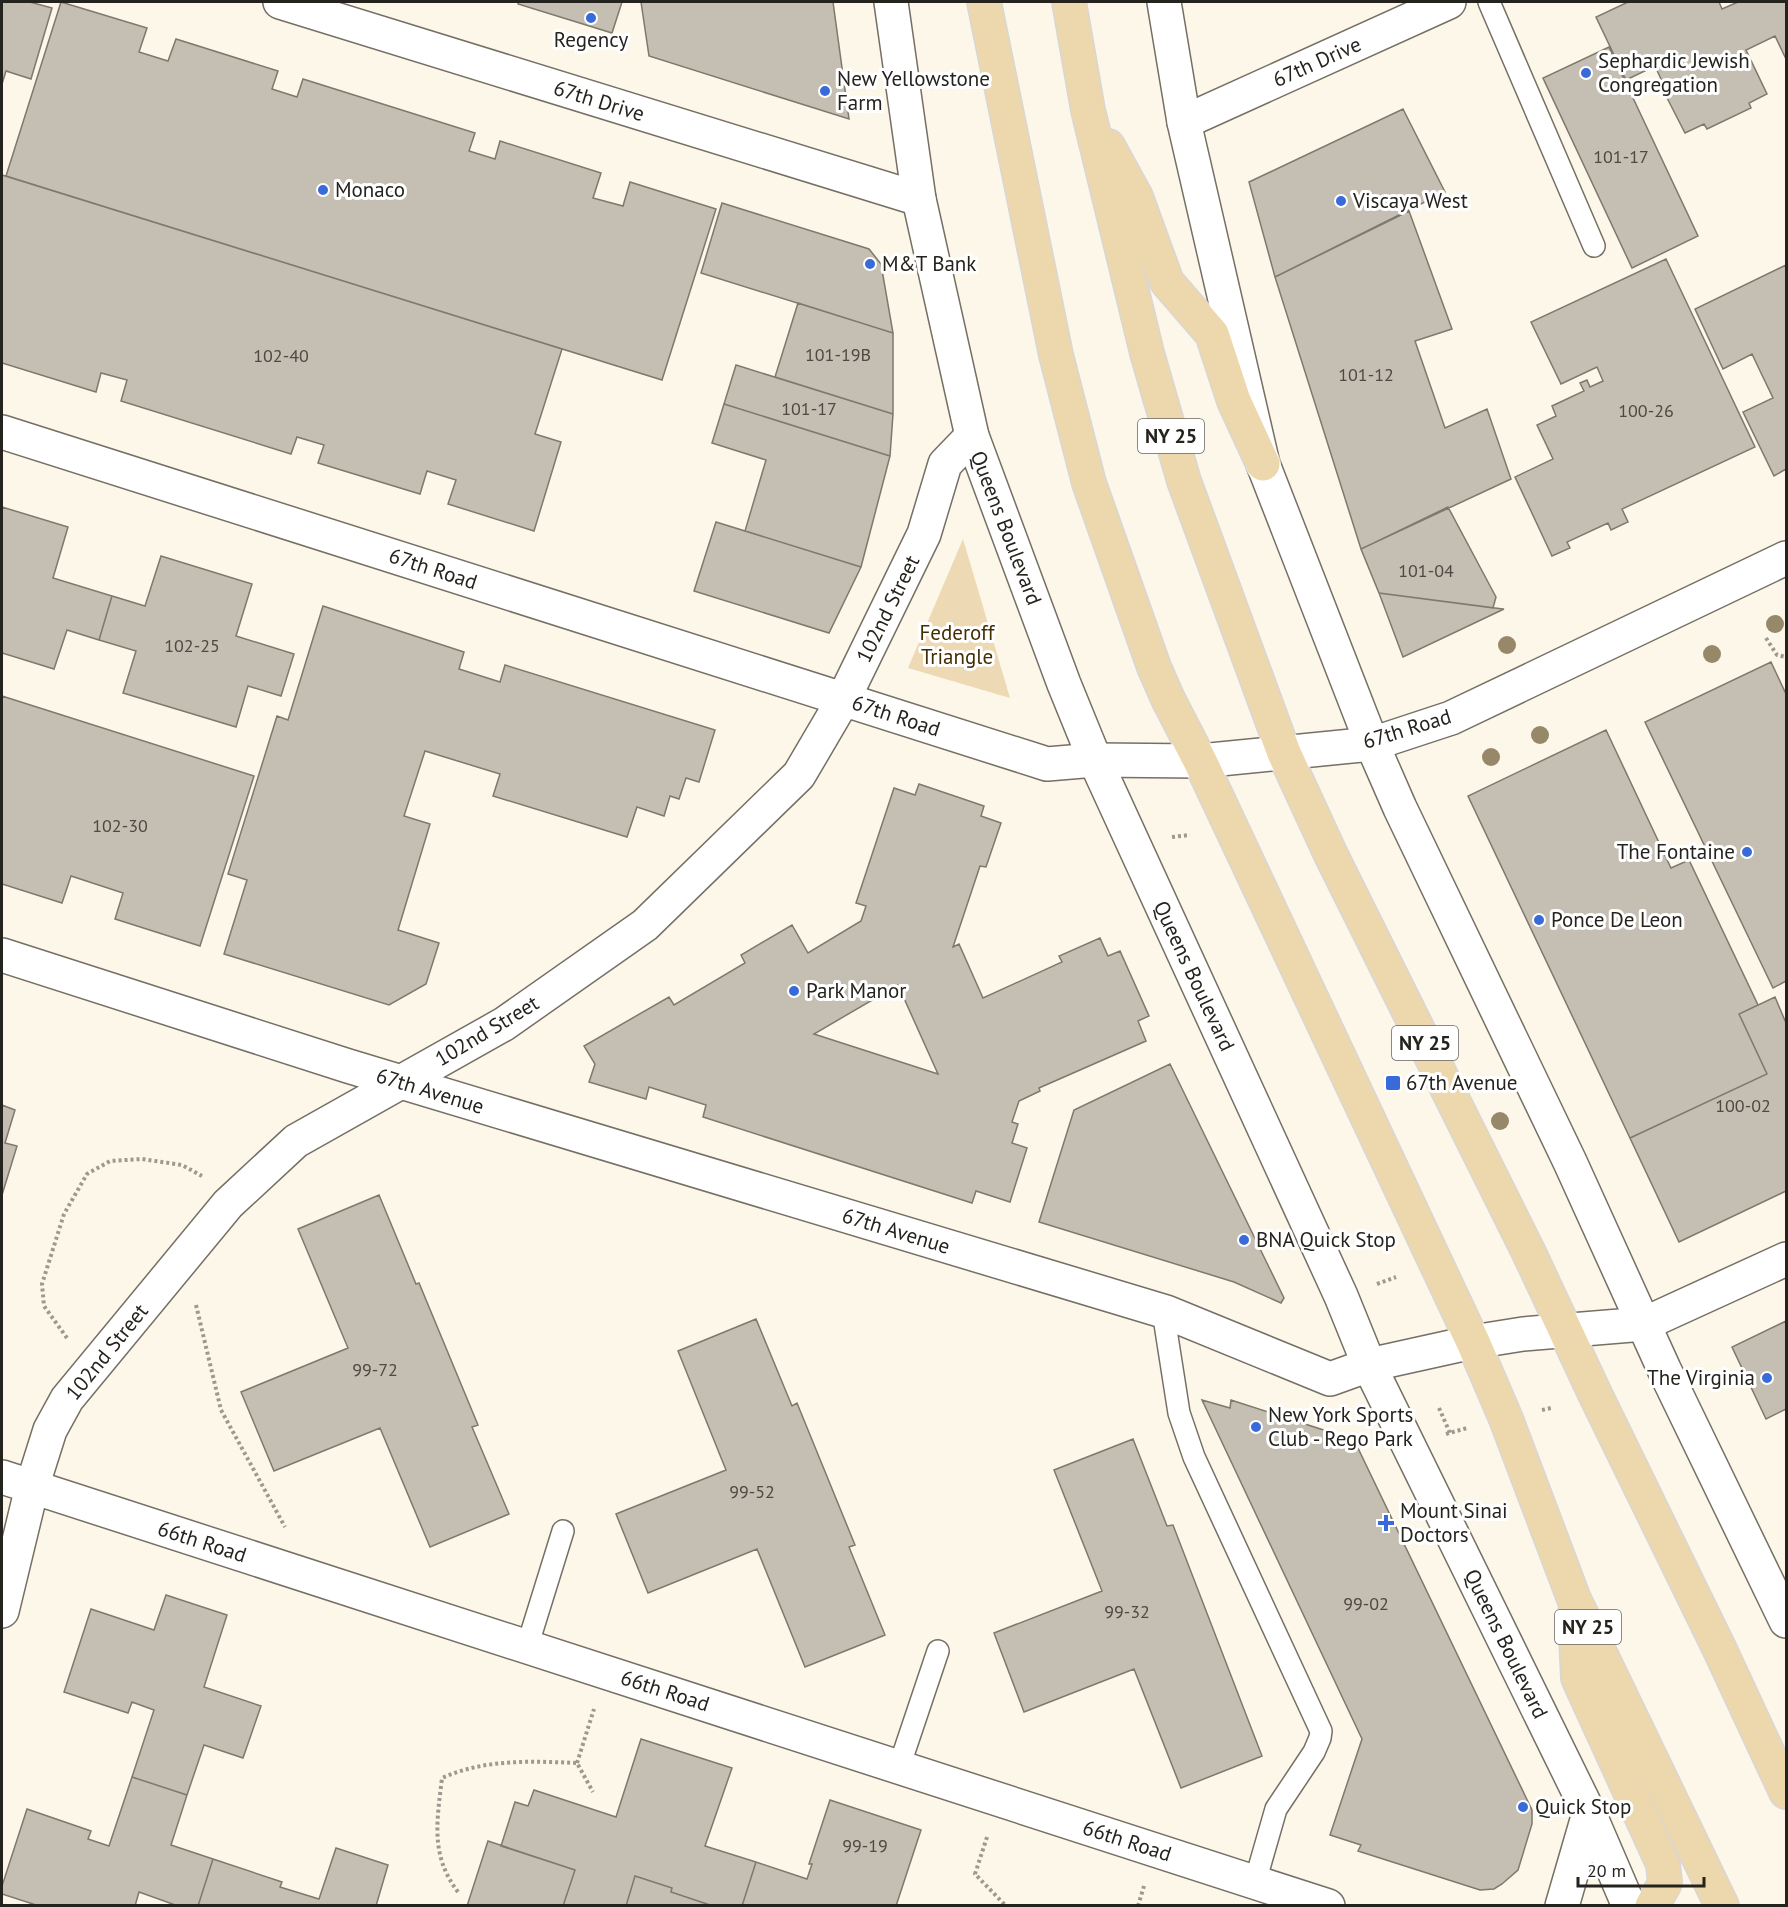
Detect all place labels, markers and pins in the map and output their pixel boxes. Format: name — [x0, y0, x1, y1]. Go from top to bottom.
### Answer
marker: Regency — [584, 11, 598, 25]
place label: Regency — [554, 26, 628, 53]
place label: Sephardic Jewish Congregation — [1598, 47, 1750, 98]
place label: New Yellowstone Farm — [837, 65, 990, 116]
marker: Sephardic Jewish Congregation — [1579, 66, 1593, 80]
marker: New Yellowstone Farm — [818, 84, 832, 98]
place label: Monaco — [335, 176, 405, 203]
marker: Monaco — [316, 183, 330, 197]
place label: Viscaya West — [1352, 187, 1468, 214]
marker: Viscaya West — [1334, 194, 1348, 208]
place label: M&T Bank — [882, 250, 976, 277]
marker: M&T Bank — [863, 257, 877, 271]
place label: The Fontaine — [1617, 838, 1735, 865]
marker: The Fontaine — [1740, 845, 1754, 859]
place label: Ponce De Leon — [1551, 906, 1683, 933]
marker: Ponce De Leon — [1532, 913, 1546, 927]
place label: Park Manor — [806, 977, 907, 1004]
marker: Park Manor — [787, 984, 801, 998]
place label: 67th Avenue — [1406, 1069, 1518, 1096]
marker: 67th Avenue — [1384, 1074, 1402, 1092]
place label: BNA Quick Stop — [1256, 1226, 1396, 1253]
marker: BNA Quick Stop — [1237, 1233, 1251, 1247]
place label: The Virginia — [1647, 1364, 1755, 1391]
marker: The Virginia — [1760, 1371, 1774, 1385]
place label: New York Sports Club - Rego Park — [1268, 1401, 1413, 1452]
marker: New York Sports Club - Rego Park — [1249, 1420, 1263, 1434]
place label: Mount Sinai Doctors — [1400, 1497, 1508, 1548]
marker: Mount Sinai Doctors — [1377, 1514, 1395, 1532]
place label: Quick Stop — [1535, 1793, 1631, 1820]
marker: Quick Stop — [1516, 1800, 1530, 1814]

